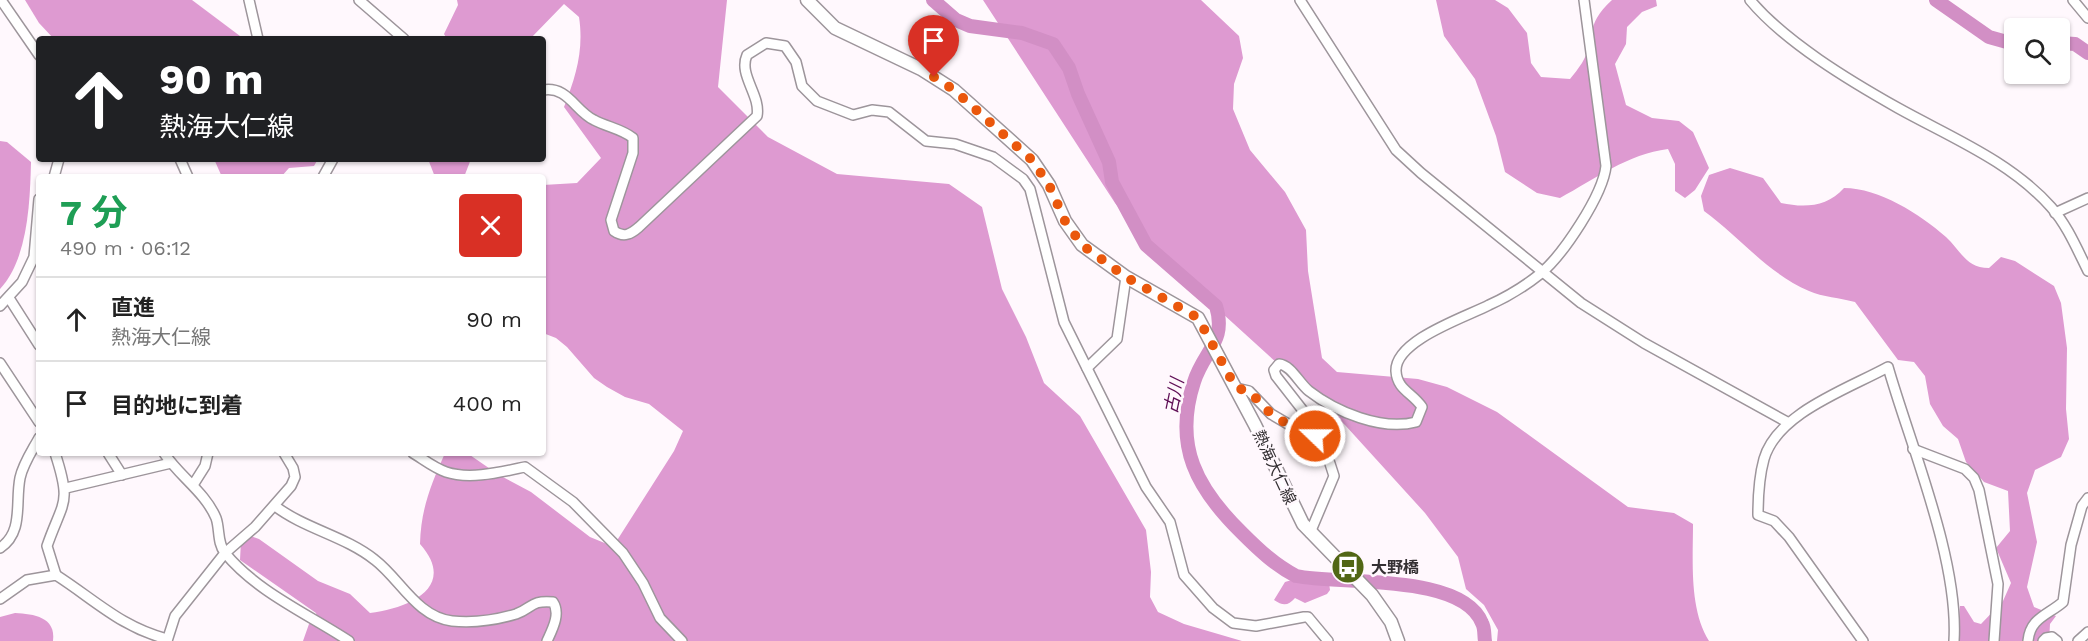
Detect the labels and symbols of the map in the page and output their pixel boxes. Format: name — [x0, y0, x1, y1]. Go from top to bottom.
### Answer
pin — [908, 15, 959, 77]
water label: 古川 — [1159, 374, 1188, 416]
position arrow — [1283, 404, 1347, 468]
street label: 熱海大仁線 — [1249, 427, 1300, 507]
bus stop icon: 大野橋 — [1330, 549, 1366, 585]
place label: 大野橋 — [1371, 558, 1419, 577]

